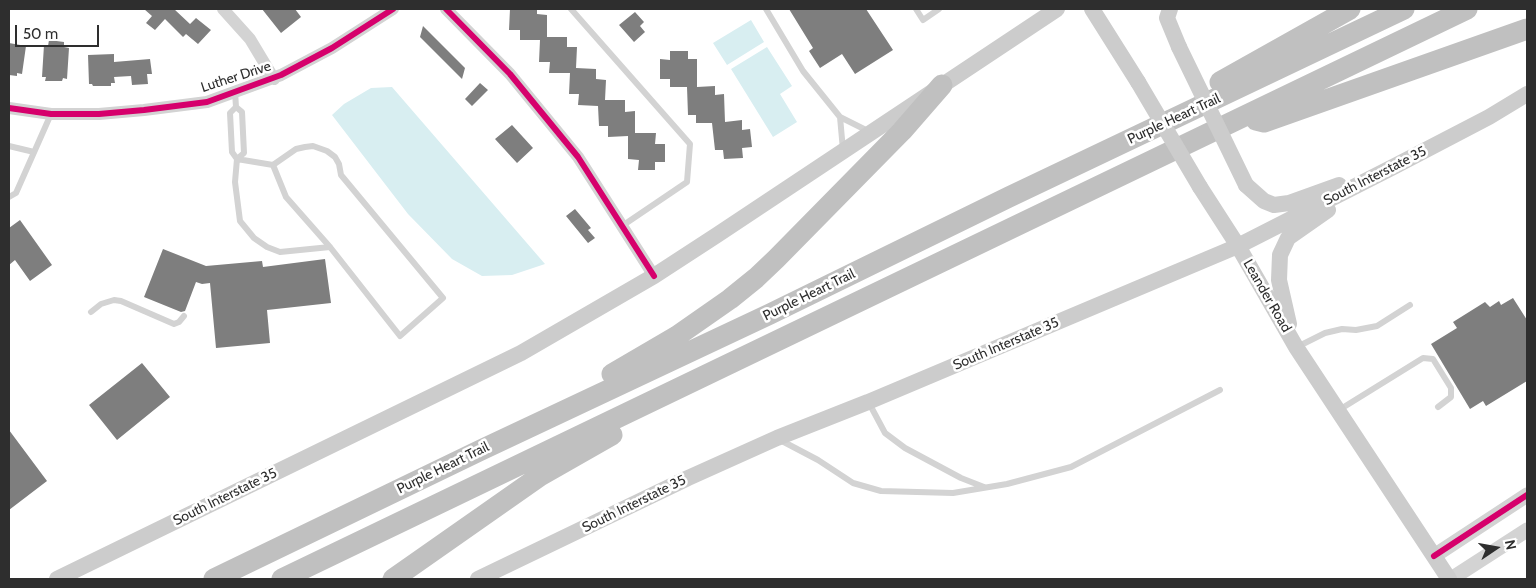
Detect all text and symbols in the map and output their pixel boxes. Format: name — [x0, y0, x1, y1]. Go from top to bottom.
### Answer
scale bar — [18, 15, 101, 47]
text: 50 m — [23, 25, 58, 43]
street label: Luther Drive — [199, 58, 273, 96]
street label: Purple Heart Trail — [1125, 90, 1223, 148]
street label: South Interstate 35 — [1321, 143, 1429, 209]
street label: Leander Road — [1239, 257, 1295, 335]
street label: Purple Heart Trail — [760, 265, 858, 325]
street label: South Interstate 35 — [951, 314, 1061, 374]
street label: Purple Heart Trail — [394, 438, 492, 498]
street label: South Interstate 35 — [170, 465, 280, 529]
street label: South Interstate 35 — [579, 472, 689, 536]
north arrow — [1471, 523, 1521, 573]
text: N — [1501, 538, 1521, 552]

